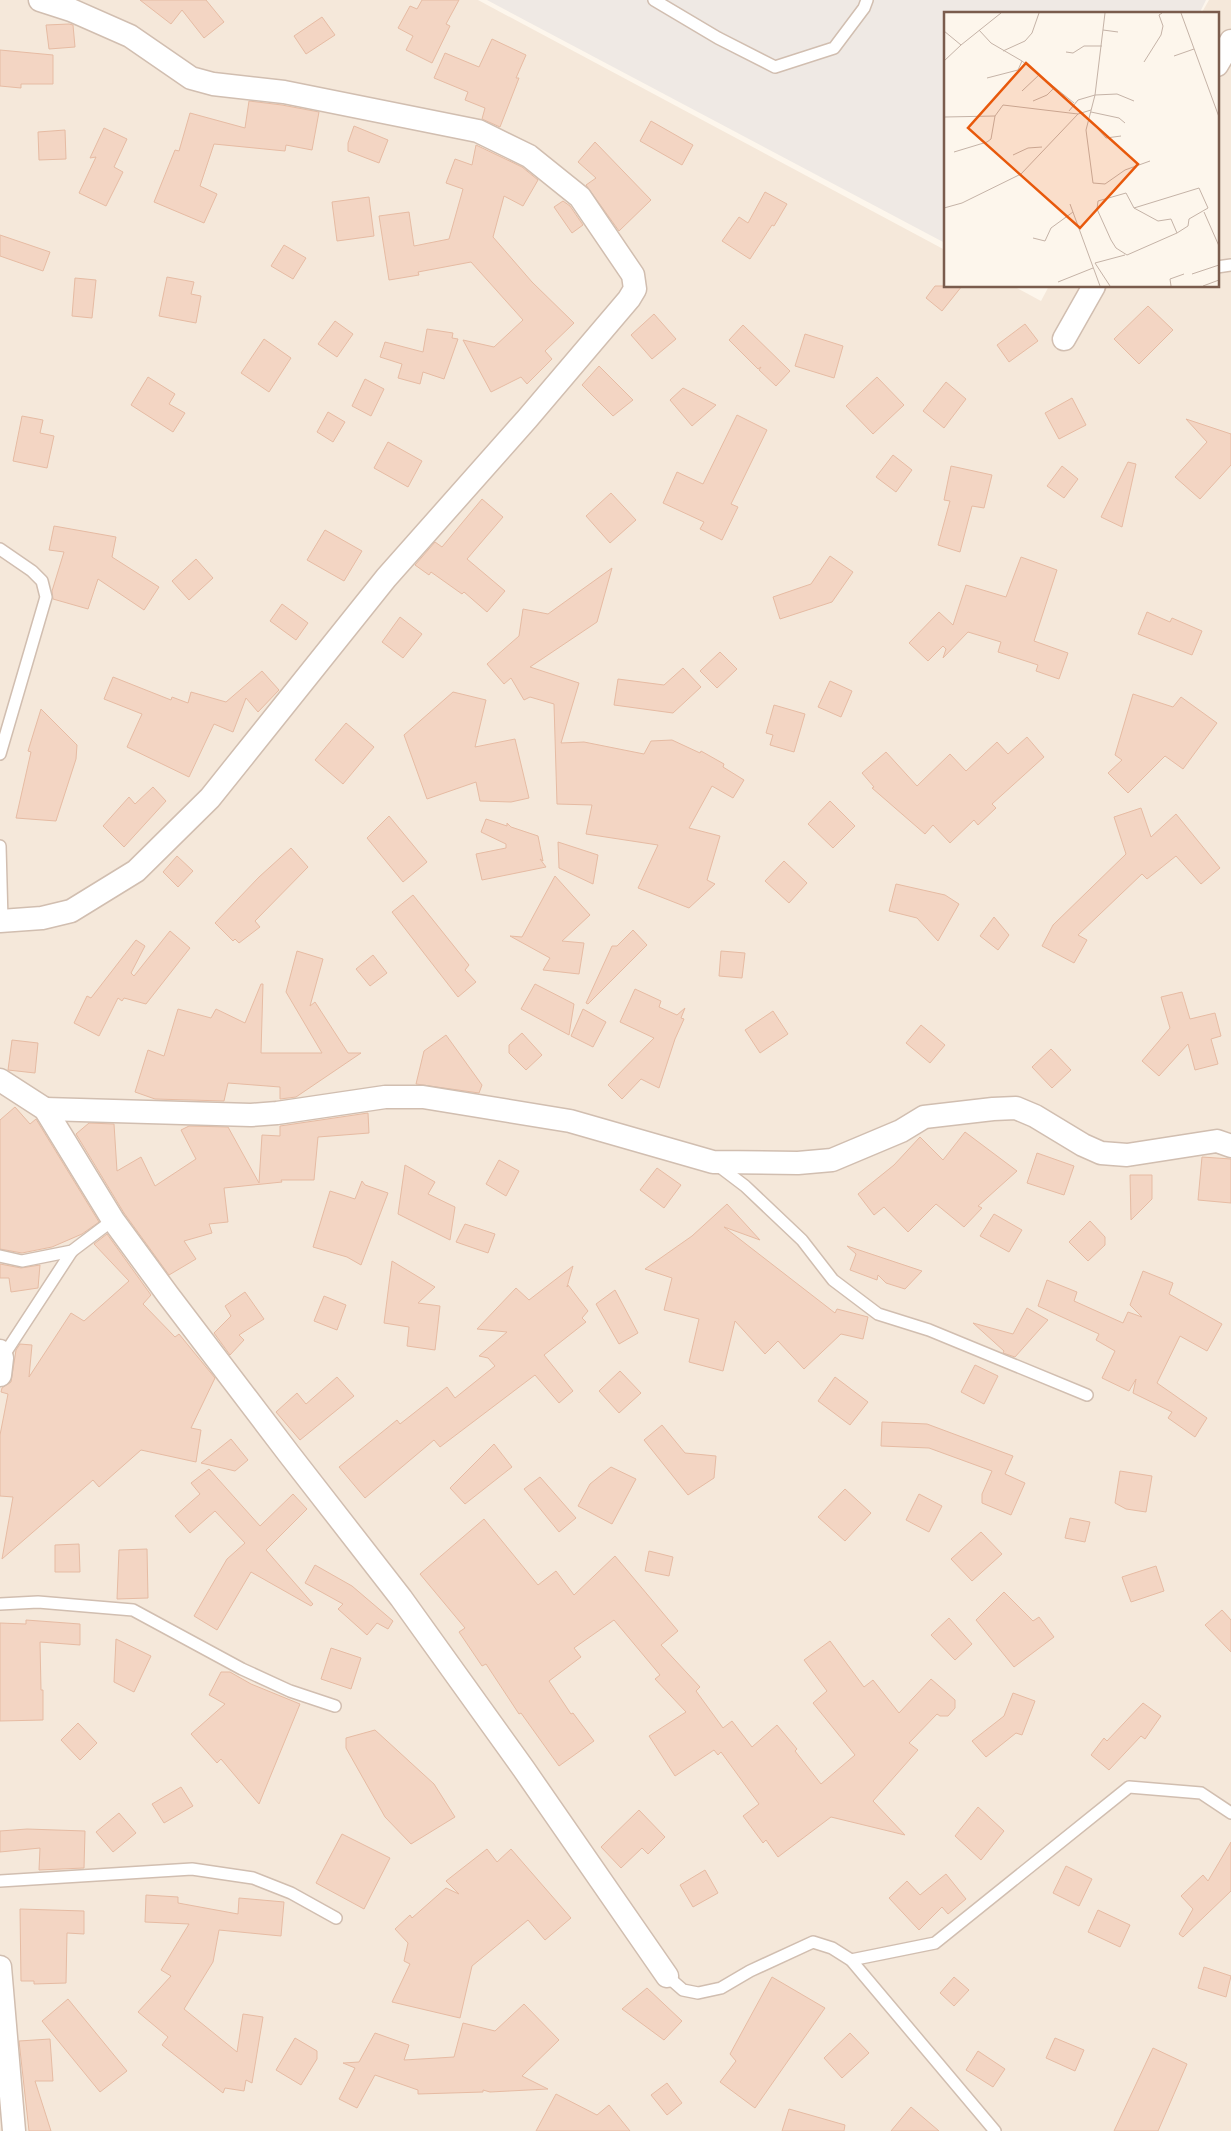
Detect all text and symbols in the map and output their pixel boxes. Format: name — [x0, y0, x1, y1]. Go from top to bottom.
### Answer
inset map — [944, 12, 1218, 288]

